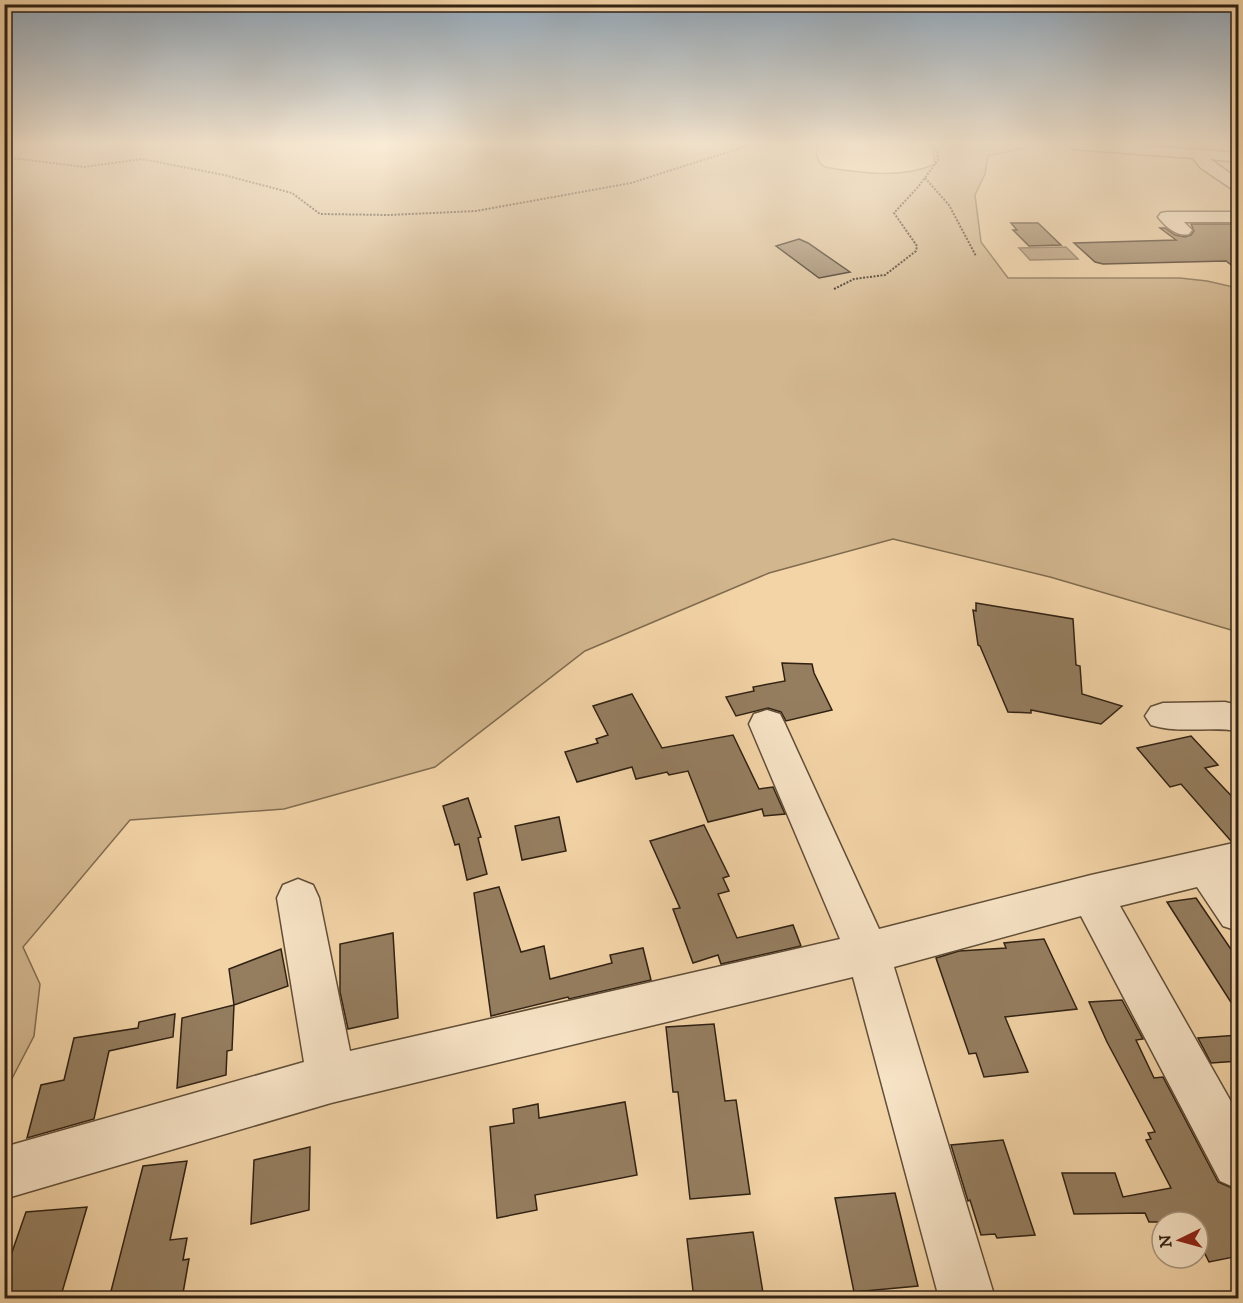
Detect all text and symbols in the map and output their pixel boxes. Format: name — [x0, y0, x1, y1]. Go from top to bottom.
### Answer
north arrow — [1150, 1210, 1210, 1270]
text: N — [1156, 1234, 1177, 1249]

